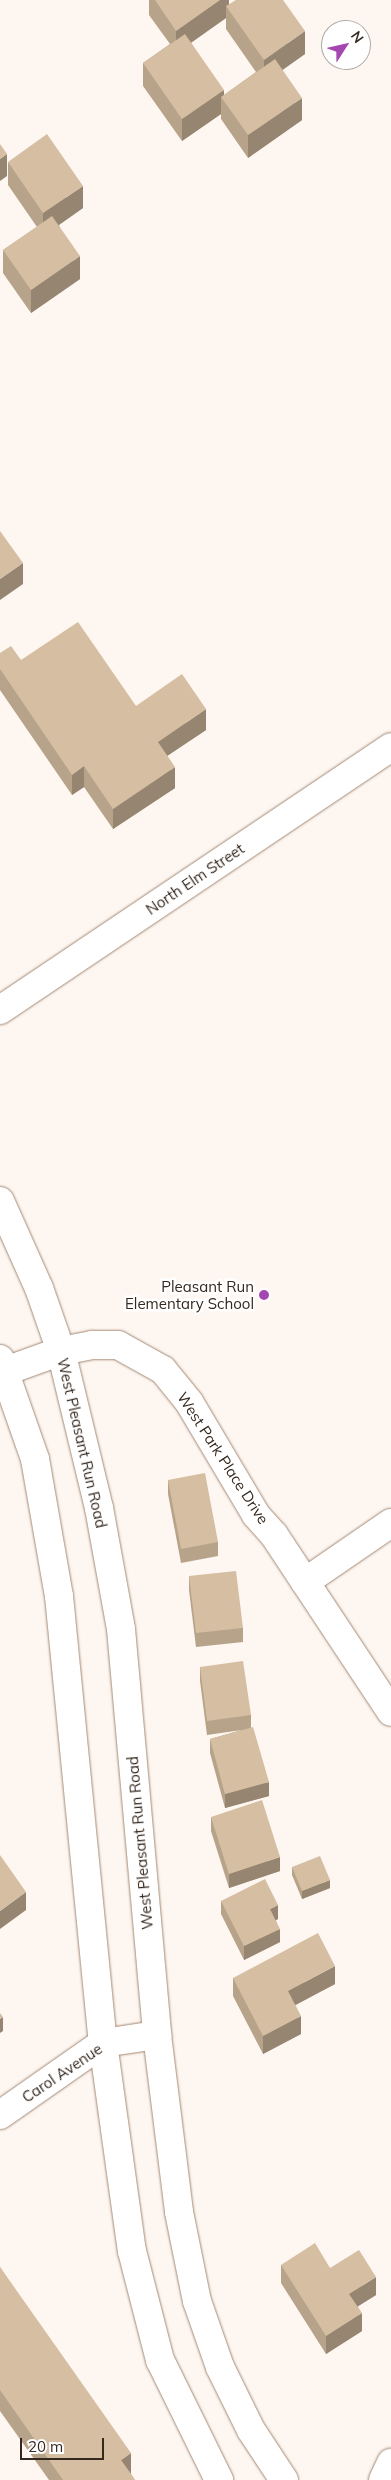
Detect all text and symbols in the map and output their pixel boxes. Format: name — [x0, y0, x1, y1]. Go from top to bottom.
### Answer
north arrow — [321, 20, 371, 70]
text: N — [347, 27, 368, 46]
street label: North Elm Street — [142, 840, 248, 918]
place label: Pleasant Run Elementary School — [125, 1277, 254, 1312]
marker: Pleasant Run Elementary School — [258, 1289, 270, 1301]
street label: West Pleasant Run Road — [54, 1356, 110, 1530]
street label: West Park Place Drive — [174, 1389, 272, 1527]
street label: West Pleasant Run Road — [123, 1756, 157, 1930]
street label: Carol Avenue — [19, 2040, 105, 2106]
scale bar — [22, 2428, 106, 2460]
text: 20 m — [28, 2437, 63, 2456]

